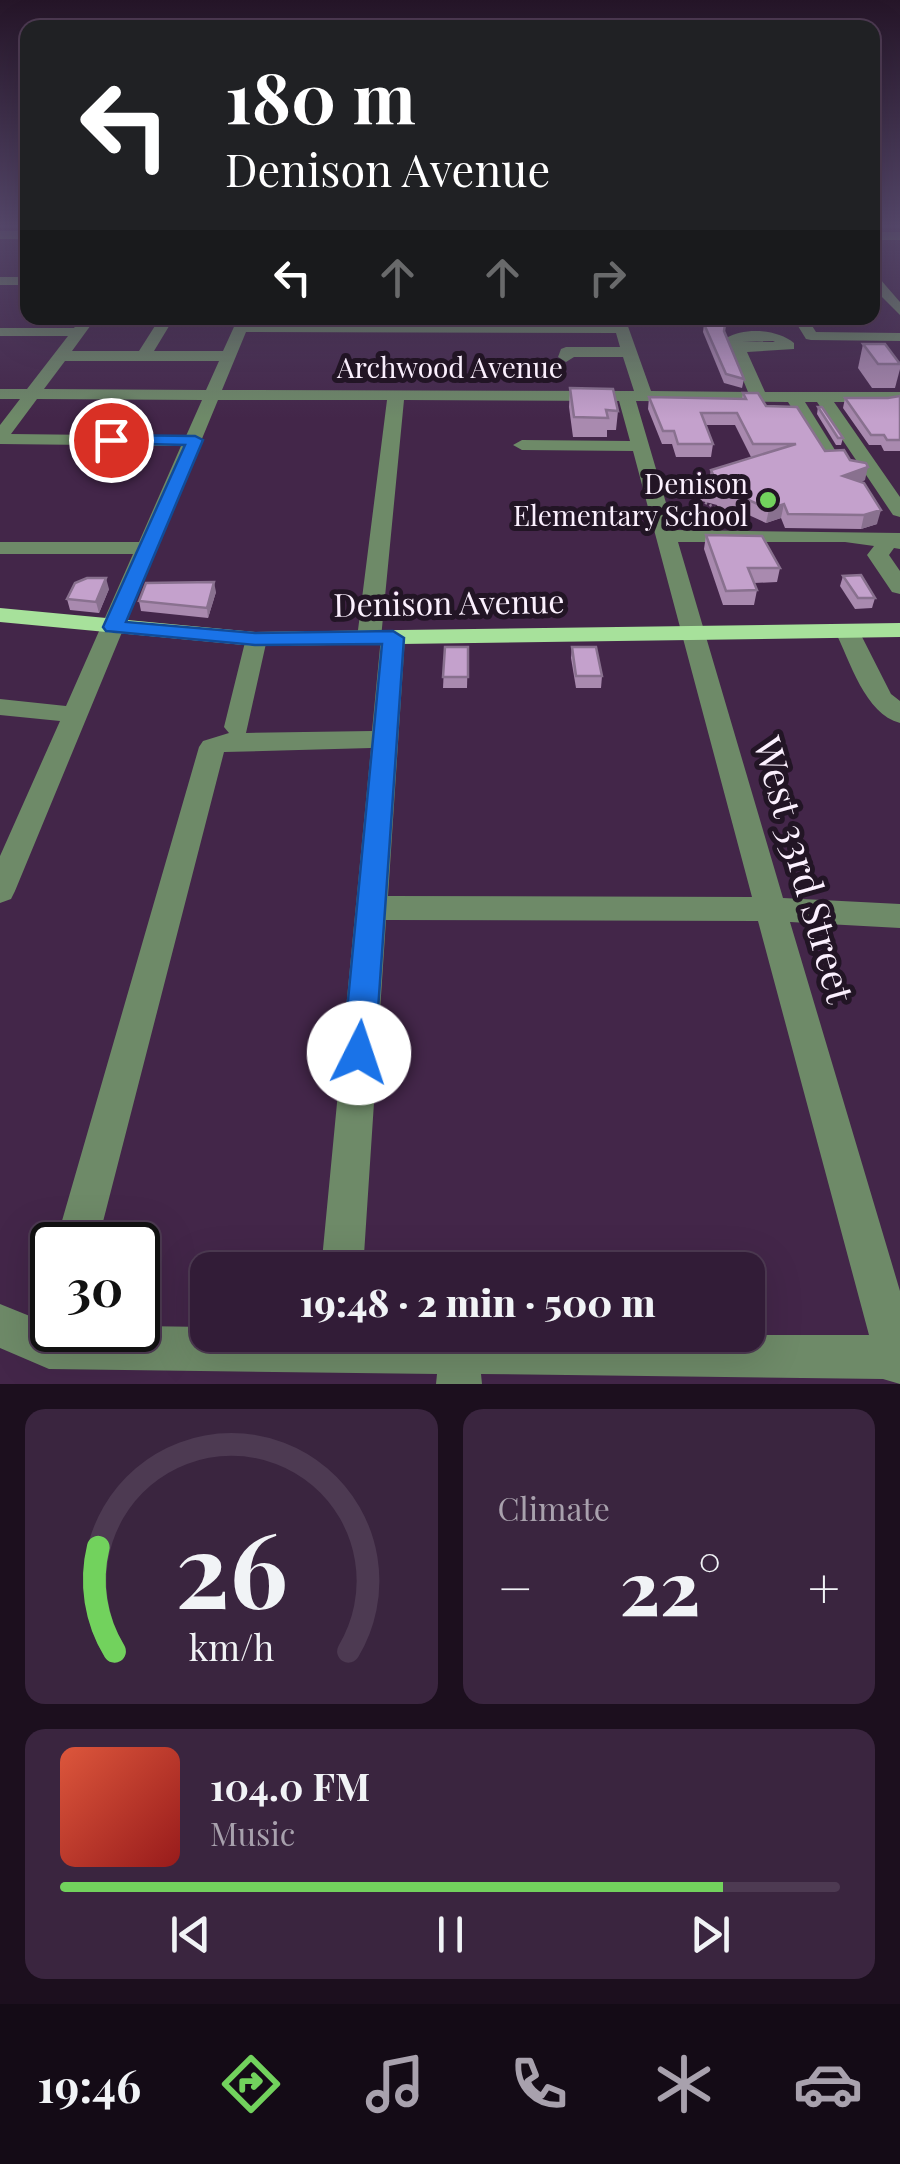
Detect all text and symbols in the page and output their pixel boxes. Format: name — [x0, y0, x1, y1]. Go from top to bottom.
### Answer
text: 180 m — [225, 48, 416, 142]
icon: left — [60, 60, 190, 190]
text: Denison Avenue — [225, 138, 550, 198]
icon: left — [265, 250, 320, 305]
icon: ahead — [370, 250, 425, 305]
icon: ahead — [475, 250, 530, 305]
icon: right — [580, 250, 635, 305]
street label: Archwood Avenue — [336, 348, 563, 385]
pin — [69, 398, 154, 483]
icon: arrive — [84, 413, 139, 468]
place label: Denison Elementary School — [513, 464, 748, 533]
marker: Denison Elementary School — [757, 489, 779, 511]
street label: Denison Avenue — [333, 578, 565, 625]
street label: West 33rd Street — [743, 730, 868, 1009]
position arrow — [307, 1001, 411, 1105]
speed limit sign: 30 — [30, 1222, 160, 1352]
text: 19:48 · 2 min · 500 m — [299, 1276, 656, 1327]
text: Climate — [498, 1486, 610, 1529]
text: 26 — [175, 1496, 288, 1635]
text: 22° — [620, 1535, 721, 1635]
text: − — [498, 1549, 533, 1623]
text: + — [808, 1549, 840, 1623]
text: km/h — [188, 1622, 274, 1670]
text: 104.0 FM — [210, 1760, 370, 1811]
text: Music — [210, 1811, 295, 1854]
icon: previous — [163, 1907, 218, 1962]
icon: pause — [423, 1907, 478, 1962]
icon: next — [683, 1907, 738, 1962]
icon: directions — [216, 2049, 286, 2119]
icon: music — [360, 2049, 430, 2119]
icon: phone — [504, 2049, 574, 2119]
icon: climate — [649, 2049, 719, 2119]
icon: car — [793, 2049, 863, 2119]
text: 19:46 — [37, 2054, 141, 2114]

